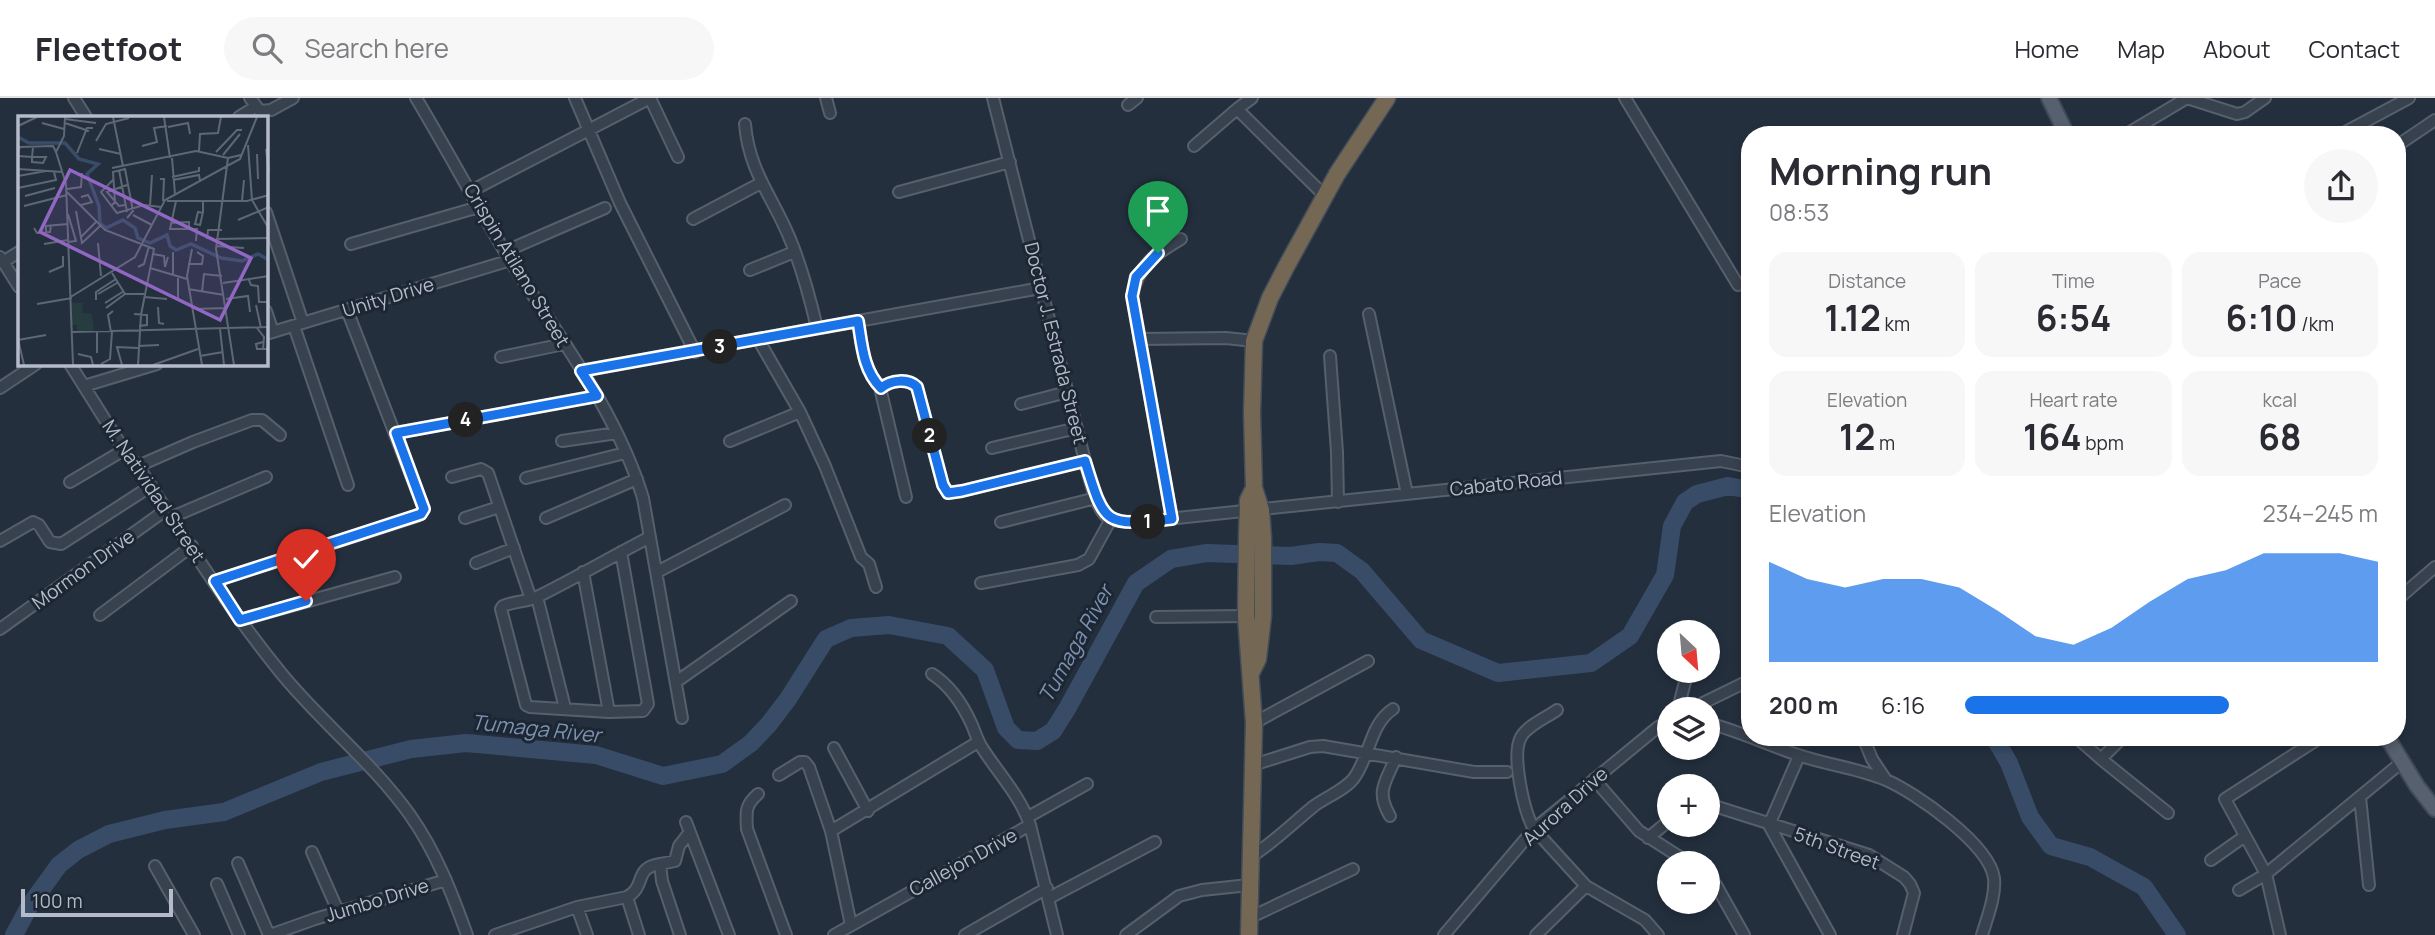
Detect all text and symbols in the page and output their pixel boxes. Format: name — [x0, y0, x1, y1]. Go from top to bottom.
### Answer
search box — [224, 17, 714, 80]
text: Fleetfoot — [35, 26, 182, 71]
icon: search — [248, 29, 286, 67]
text: Search here — [304, 30, 449, 66]
text: Home — [2014, 32, 2079, 65]
text: Map — [2117, 32, 2165, 65]
text: About — [2203, 32, 2271, 65]
text: Contact — [2309, 32, 2400, 65]
inset map — [18, 116, 268, 366]
text: Morning run — [1769, 144, 1992, 196]
button: share — [2304, 149, 2378, 223]
street label: Crispin Atilano Street — [458, 178, 576, 352]
pin — [1128, 181, 1188, 253]
icon: arrive — [1139, 192, 1177, 230]
text: 08:53 — [1769, 196, 1829, 228]
street label: Doctor J. Estrada Street — [1018, 239, 1094, 447]
text: Distance — [1828, 268, 1906, 294]
text: Time — [2052, 268, 2095, 294]
text: Pace — [2258, 268, 2301, 294]
street label: Unity Drive — [339, 271, 437, 323]
text: 1.12 — [1824, 294, 1881, 342]
text: 6:54 — [2036, 294, 2111, 342]
text: 6:10 — [2225, 294, 2298, 342]
text: km — [1881, 311, 1910, 337]
text: /km — [2298, 311, 2334, 337]
pin: 3 — [702, 330, 738, 364]
text: 3 — [714, 333, 725, 359]
text: Elevation — [1827, 387, 1907, 413]
text: Heart rate — [2029, 387, 2118, 413]
text: kcal — [2262, 387, 2297, 413]
pin: 4 — [448, 402, 484, 438]
text: 4 — [460, 406, 471, 432]
text: 12 — [1839, 413, 1875, 461]
text: 164 — [2023, 413, 2081, 461]
text: 68 — [2258, 413, 2301, 461]
street label: M. Natividad Street — [97, 415, 211, 567]
pin: 2 — [912, 418, 948, 454]
text: 2 — [924, 422, 935, 448]
text: m — [1875, 430, 1895, 456]
text: bpm — [2081, 430, 2124, 456]
street label: Cabato Road — [1448, 464, 1564, 502]
text: Elevation — [1769, 497, 1866, 529]
text: 234–245 m — [2263, 497, 2378, 529]
pin: 1 — [1130, 504, 1166, 540]
text: 1 — [1143, 508, 1152, 534]
street label: Mormon Drive — [26, 523, 140, 615]
pin — [276, 529, 336, 601]
icon: check — [287, 540, 325, 578]
water label: Tumaga River — [1031, 578, 1120, 707]
north arrow — [1657, 620, 1720, 682]
map controls — [1657, 620, 1720, 914]
text: 200 m — [1769, 689, 1838, 721]
text: 6:16 — [1881, 689, 1925, 721]
button: layers — [1657, 697, 1720, 760]
water label: Tumaga River — [470, 707, 605, 749]
street label: Aurora Drive — [1517, 761, 1613, 851]
button: + — [1657, 774, 1720, 837]
street label: 5th Street — [1791, 820, 1883, 876]
street label: Callejon Drive — [904, 822, 1022, 902]
button: − — [1657, 851, 1720, 914]
street label: Jumbo Drive — [322, 872, 432, 928]
scale bar — [21, 886, 173, 918]
text: 100 m — [32, 888, 83, 914]

